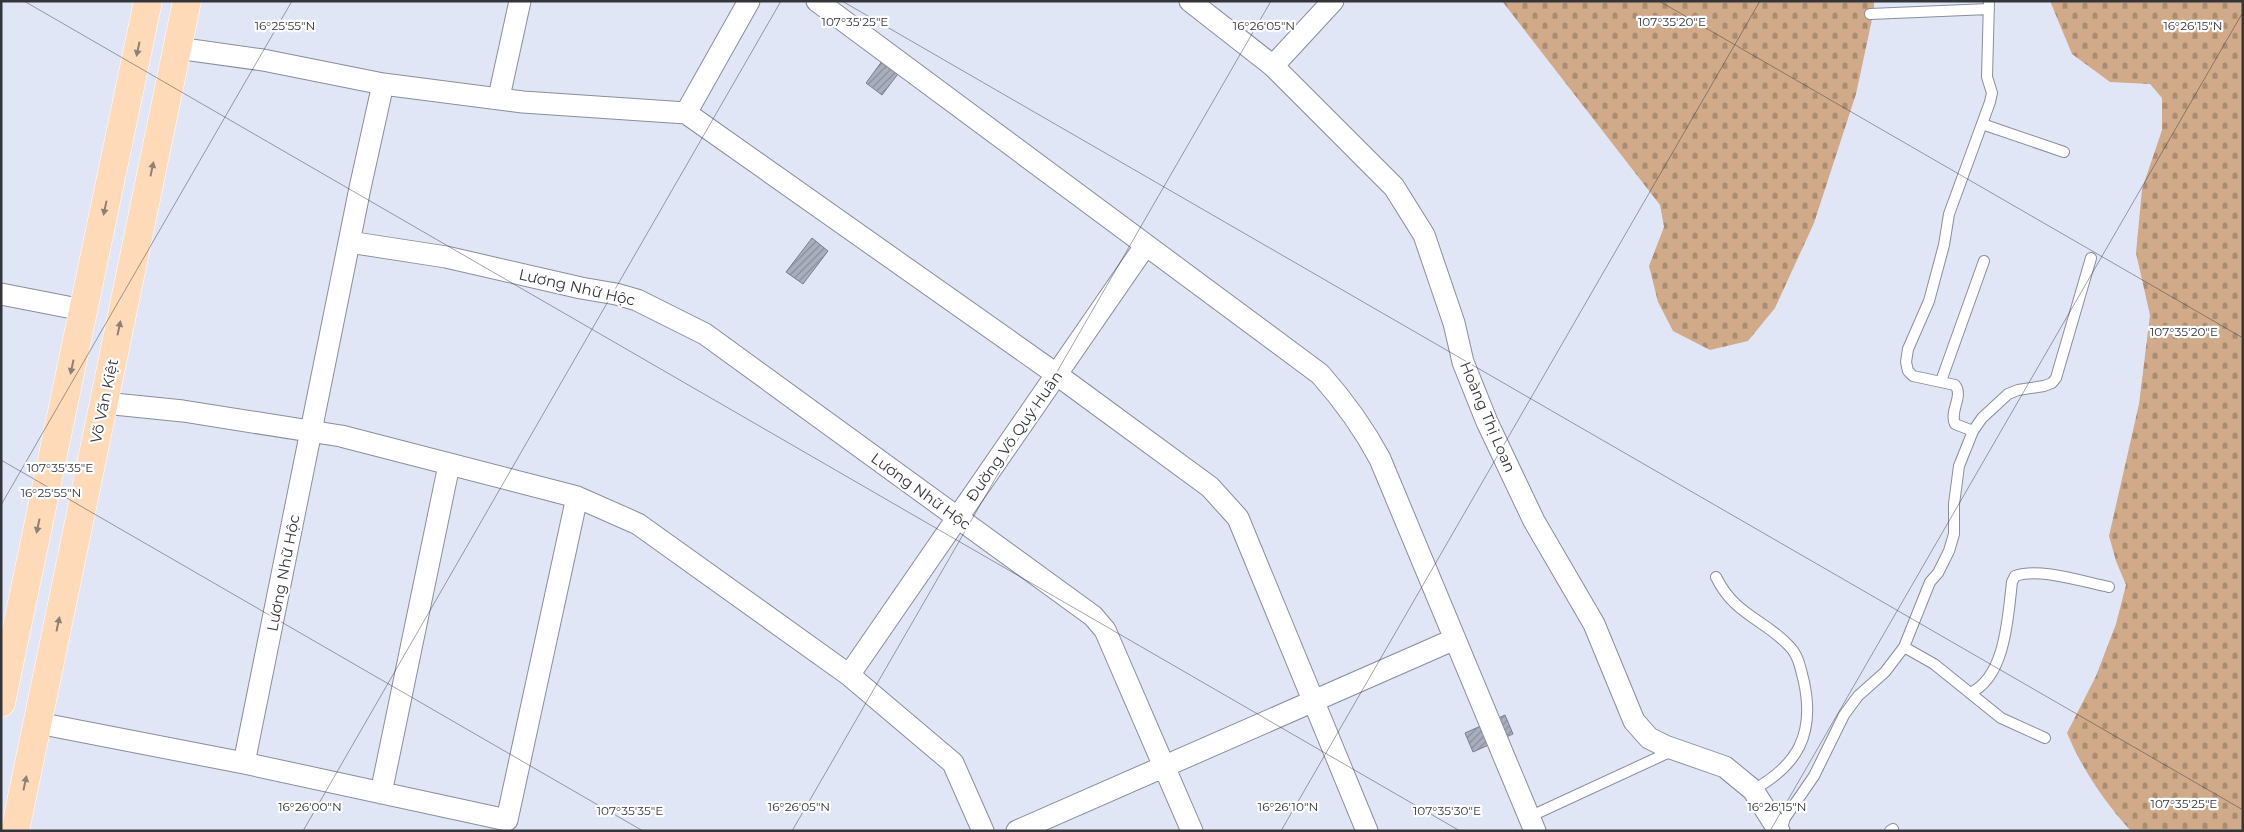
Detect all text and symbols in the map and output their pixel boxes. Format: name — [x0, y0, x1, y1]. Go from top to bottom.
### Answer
text: 107°35'25"E — [822, 14, 888, 29]
text: 107°35'20"E — [1638, 14, 1706, 29]
text: 16°25'55"N — [255, 18, 315, 33]
text: 16°26'05"N — [1233, 18, 1295, 33]
text: 16°26'15"N — [2163, 18, 2223, 33]
one-way arrow — [134, 41, 142, 57]
one-way arrow — [149, 160, 157, 176]
one-way arrow — [100, 200, 108, 216]
street label: Lương Nhữ Hộc — [517, 264, 637, 310]
one-way arrow — [116, 319, 124, 335]
text: 107°35'20"E — [2150, 324, 2218, 339]
street label: Võ Văn Kiệt — [86, 357, 122, 445]
street label: Hoàng Thị Loan — [1456, 359, 1520, 475]
one-way arrow — [67, 360, 75, 376]
street label: Đường Võ Quý Huân — [962, 367, 1066, 505]
street label: Lương Nhữ Hộc — [867, 448, 975, 534]
text: 107°35'35"E — [27, 460, 93, 475]
text: 16°25'55"N — [21, 485, 81, 500]
street label: Lương Nhữ Hộc — [262, 513, 304, 633]
one-way arrow — [34, 519, 42, 534]
one-way arrow — [54, 616, 62, 631]
one-way arrow — [21, 775, 29, 791]
text: 107°35'25"E — [2151, 796, 2217, 811]
text: 16°26'00"N — [278, 799, 342, 814]
text: 16°26'05"N — [768, 799, 830, 814]
text: 16°26'10"N — [1258, 799, 1318, 814]
text: 16°26'15"N — [1747, 799, 1807, 814]
text: 107°35'35"E — [597, 803, 663, 818]
text: 107°35'30"E — [1413, 803, 1481, 818]

